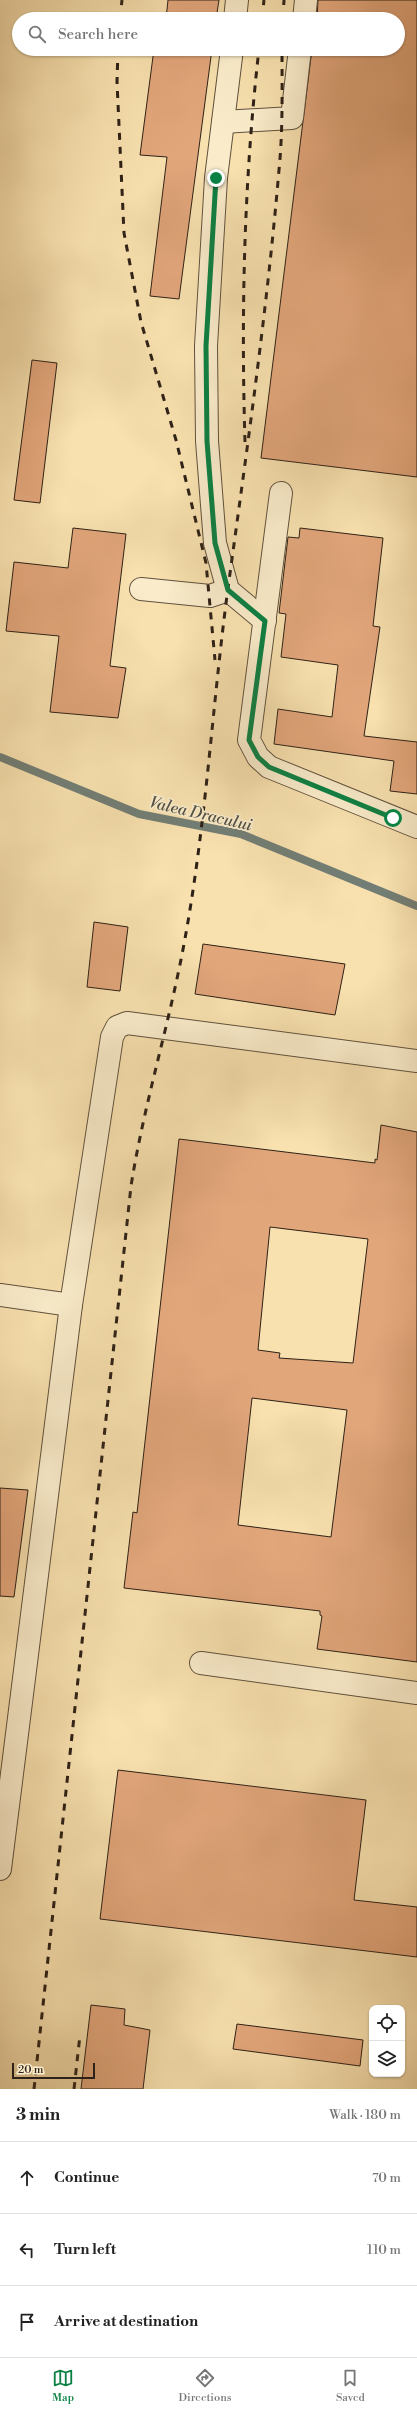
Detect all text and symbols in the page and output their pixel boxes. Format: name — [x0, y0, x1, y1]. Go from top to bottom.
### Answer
search box — [12, 12, 405, 56]
icon: search — [26, 23, 48, 45]
text: Search here — [58, 25, 138, 44]
route end — [207, 169, 225, 187]
water label: Valea Dracului — [148, 792, 254, 835]
route start — [384, 809, 402, 827]
map controls — [369, 2005, 405, 2077]
button: locate — [369, 2005, 405, 2041]
button: layers — [369, 2041, 405, 2077]
scale bar — [12, 2061, 95, 2080]
text: 20 m — [18, 2063, 43, 2077]
text: 3 min — [16, 2104, 60, 2126]
text: Walk · 180 m — [329, 2107, 401, 2123]
icon: ahead — [16, 2167, 38, 2189]
text: Continue — [54, 2168, 119, 2187]
text: 70 m — [372, 2170, 401, 2186]
icon: left — [16, 2239, 38, 2261]
text: Turn left — [54, 2240, 116, 2259]
text: 110 m — [367, 2242, 401, 2258]
icon: arrive — [16, 2311, 38, 2333]
text: Arrive at destination — [54, 2312, 198, 2331]
tab: Map — [52, 2367, 74, 2405]
tab: Directions — [179, 2367, 232, 2405]
tab: Saved — [336, 2367, 365, 2405]

